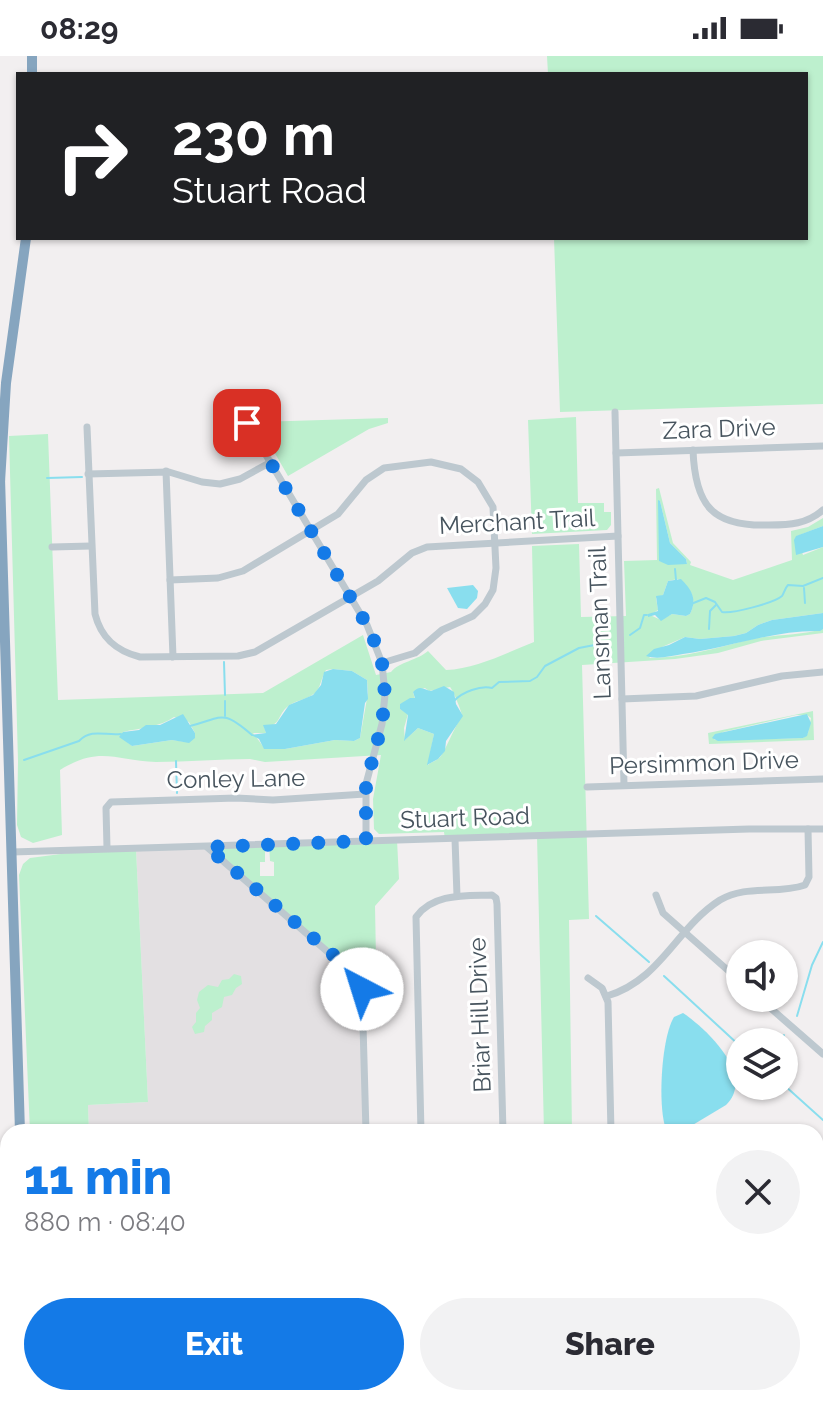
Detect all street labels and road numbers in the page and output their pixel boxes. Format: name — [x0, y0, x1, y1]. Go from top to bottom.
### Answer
street label: Zara Drive — [662, 412, 776, 445]
street label: Merchant Trail — [438, 503, 596, 540]
street label: Lansman Trail — [582, 546, 617, 700]
street label: Persimmon Drive — [609, 745, 799, 780]
street label: Conley Lane — [166, 763, 306, 794]
street label: Stuart Road — [400, 801, 530, 834]
street label: Briar Hill Drive — [462, 937, 497, 1093]

